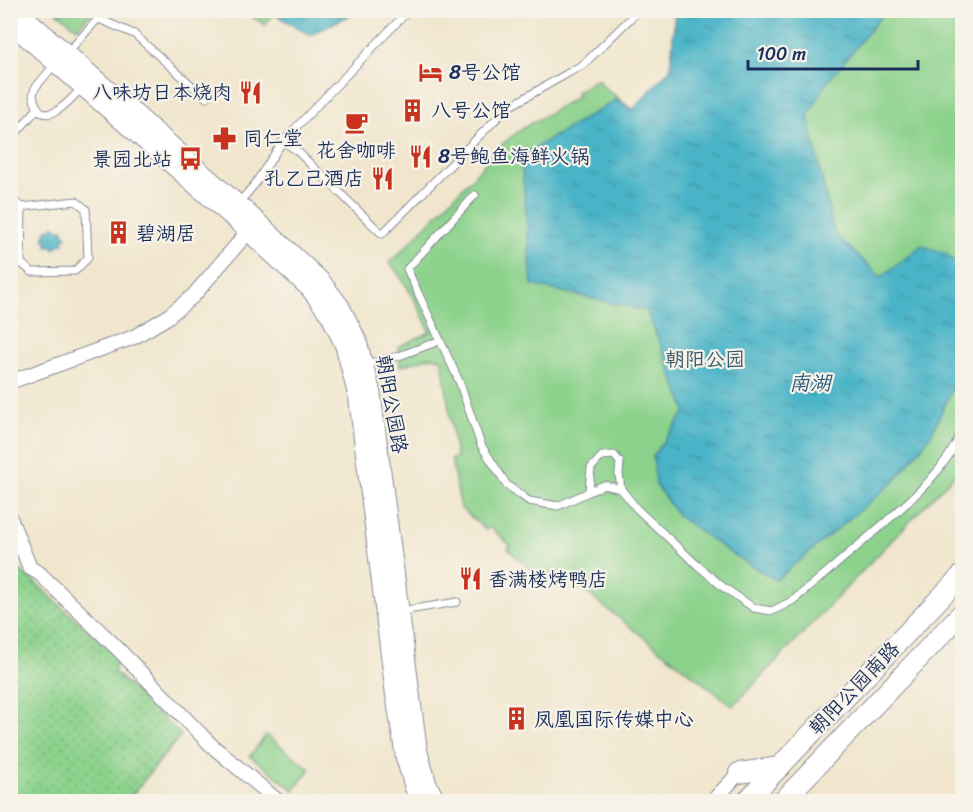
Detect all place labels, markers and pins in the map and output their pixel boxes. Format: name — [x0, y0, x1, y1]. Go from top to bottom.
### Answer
place label: 8号公馆 — [449, 55, 521, 90]
hotel icon: 8号公馆 — [418, 59, 444, 85]
place label: 八味坊日本烧肉 — [92, 75, 232, 110]
restaurant icon: 八味坊日本烧肉 — [237, 79, 263, 105]
place label: 八号公馆 — [431, 93, 511, 128]
building icon: 八号公馆 — [400, 97, 426, 123]
cafe icon: 花舍咖啡 — [343, 109, 369, 135]
place label: 同仁堂 — [243, 121, 303, 156]
pharmacy icon: 同仁堂 — [212, 125, 238, 151]
place label: 花舍咖啡 — [316, 133, 396, 168]
place label: 8号鲍鱼海鲜火锅 — [438, 139, 590, 174]
place label: 景园北站 — [92, 142, 172, 177]
restaurant icon: 8号鲍鱼海鲜火锅 — [407, 143, 433, 169]
bus stop icon: 景园北站 — [177, 146, 203, 172]
place label: 孔乙己酒店 — [264, 161, 364, 196]
restaurant icon: 孔乙己酒店 — [369, 165, 395, 191]
place label: 碧湖居 — [136, 216, 196, 251]
building icon: 碧湖居 — [105, 220, 131, 246]
place label: 香满楼烤鸭店 — [488, 562, 608, 597]
restaurant icon: 香满楼烤鸭店 — [457, 566, 483, 592]
place label: 凤凰国际传媒中心 — [534, 702, 694, 737]
building icon: 凤凰国际传媒中心 — [503, 706, 529, 732]

